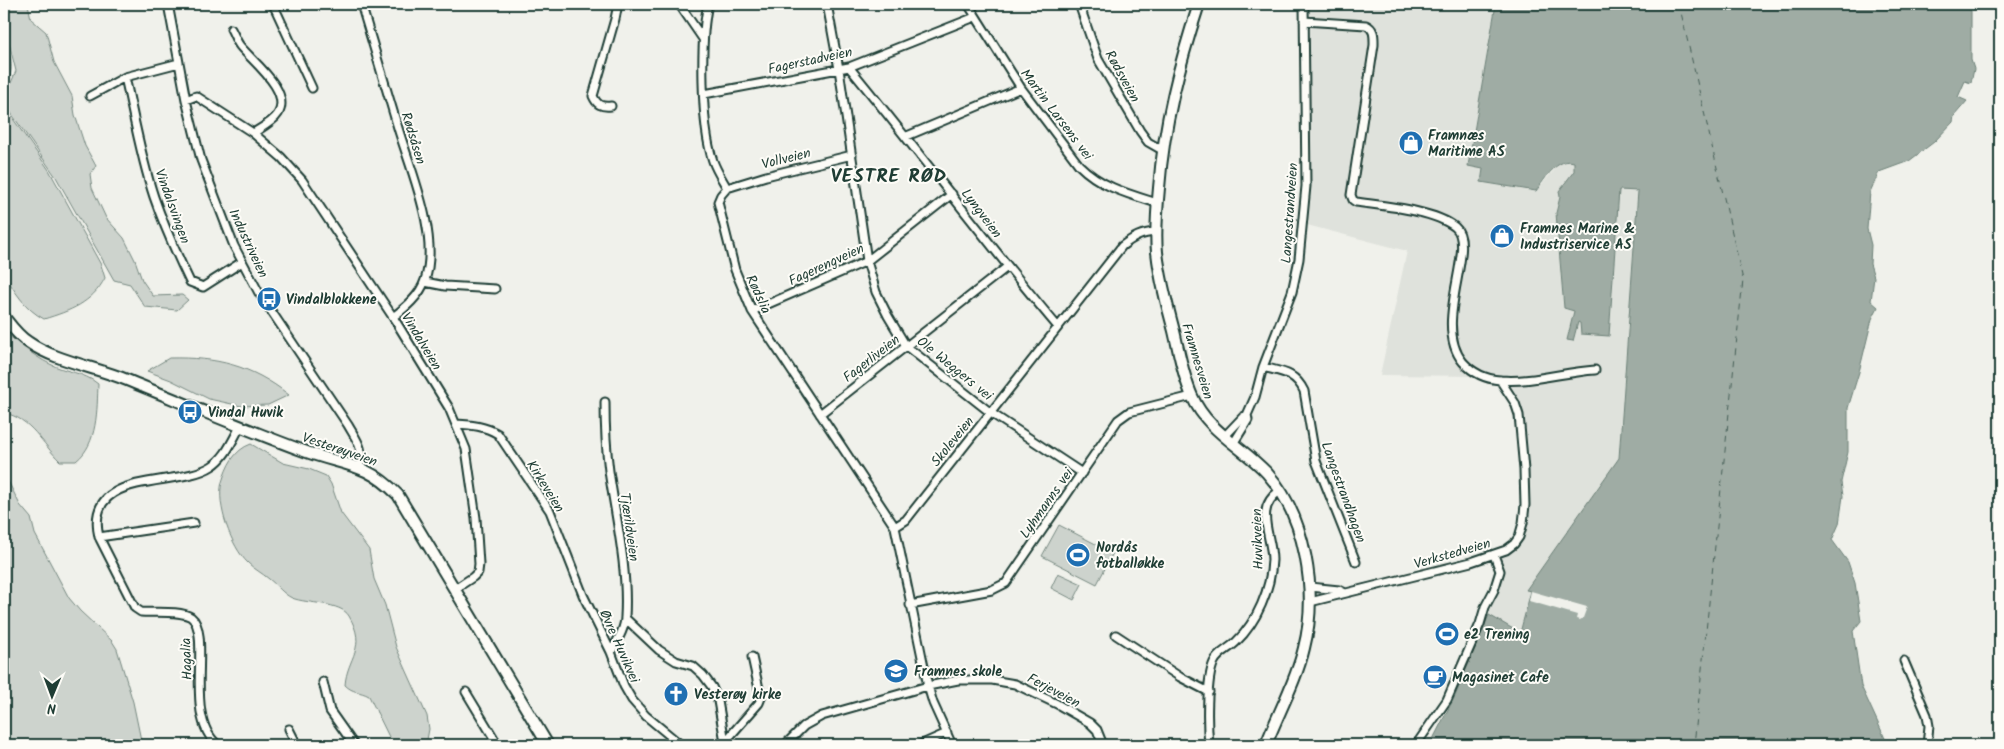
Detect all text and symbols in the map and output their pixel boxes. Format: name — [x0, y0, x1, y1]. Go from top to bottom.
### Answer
street label: Fagerstadveien — [766, 41, 854, 81]
street label: Rødsveien — [1099, 46, 1146, 107]
street label: Martin Larsens vei — [1014, 64, 1098, 166]
street label: Rødsåsen — [395, 109, 431, 167]
place label: Framnæs Maritime AS — [1428, 125, 1505, 163]
shop icon: Framnæs Maritime AS — [1398, 130, 1424, 156]
street label: Vollveien — [759, 142, 813, 176]
district label: VESTRE RØD — [831, 162, 947, 192]
street label: Langestrandveien — [1276, 162, 1304, 264]
street label: Vindalsvingen — [148, 166, 196, 247]
street label: Lyngveien — [955, 184, 1007, 243]
street label: Industriveien — [222, 205, 274, 282]
place label: Framnes Marine & Industriservice AS — [1520, 218, 1635, 256]
shop icon: Framnes Marine & Industriservice AS — [1489, 223, 1515, 249]
street label: Fagerengveien — [785, 238, 868, 292]
street label: Rødslia — [739, 271, 777, 318]
bus stop icon: Vindalblokkene — [256, 286, 282, 312]
place label: Vindalblokkene — [286, 289, 377, 311]
street label: Vindalveien — [395, 308, 447, 375]
street label: Framnesveien — [1175, 320, 1219, 402]
street label: Fagerliveien — [838, 329, 905, 388]
street label: Ole Weggers vei — [911, 331, 998, 407]
bus stop icon: Vindal Huvik — [177, 399, 203, 425]
place label: Vindal Huvik — [208, 402, 284, 424]
street label: Skoleveien — [926, 412, 980, 472]
street label: Vesterøyveien — [299, 427, 380, 473]
street label: Langestrandhagen — [1315, 439, 1372, 546]
street label: Kirkeveien — [520, 456, 570, 517]
street label: Lyhmanns vei — [1014, 463, 1080, 543]
street label: Tjærildveien — [613, 491, 645, 563]
street label: Huvikveien — [1246, 508, 1270, 570]
street label: Verkstedveien — [1411, 533, 1493, 575]
place label: Nordås fotballøkke — [1096, 537, 1164, 575]
sports icon: Nordås fotballøkke — [1065, 542, 1091, 568]
street label: Øvre Huvikvei — [593, 606, 645, 687]
sports icon: e2 Trening — [1434, 621, 1460, 647]
place label: e2 Trening — [1464, 624, 1530, 646]
street label: Hagalia — [175, 637, 199, 681]
school or university icon: Framnes skole — [883, 658, 909, 684]
place label: Framnes skole — [914, 661, 1002, 683]
cafe icon: Magasinet Cafe — [1422, 664, 1448, 690]
place label: Magasinet Cafe — [1452, 667, 1549, 689]
street label: Ferjeveien — [1023, 668, 1084, 714]
north arrow — [28, 672, 78, 722]
church icon: Vesterøy kirke — [663, 681, 689, 707]
place label: Vesterøy kirke — [694, 684, 782, 706]
text: N — [47, 697, 56, 719]

